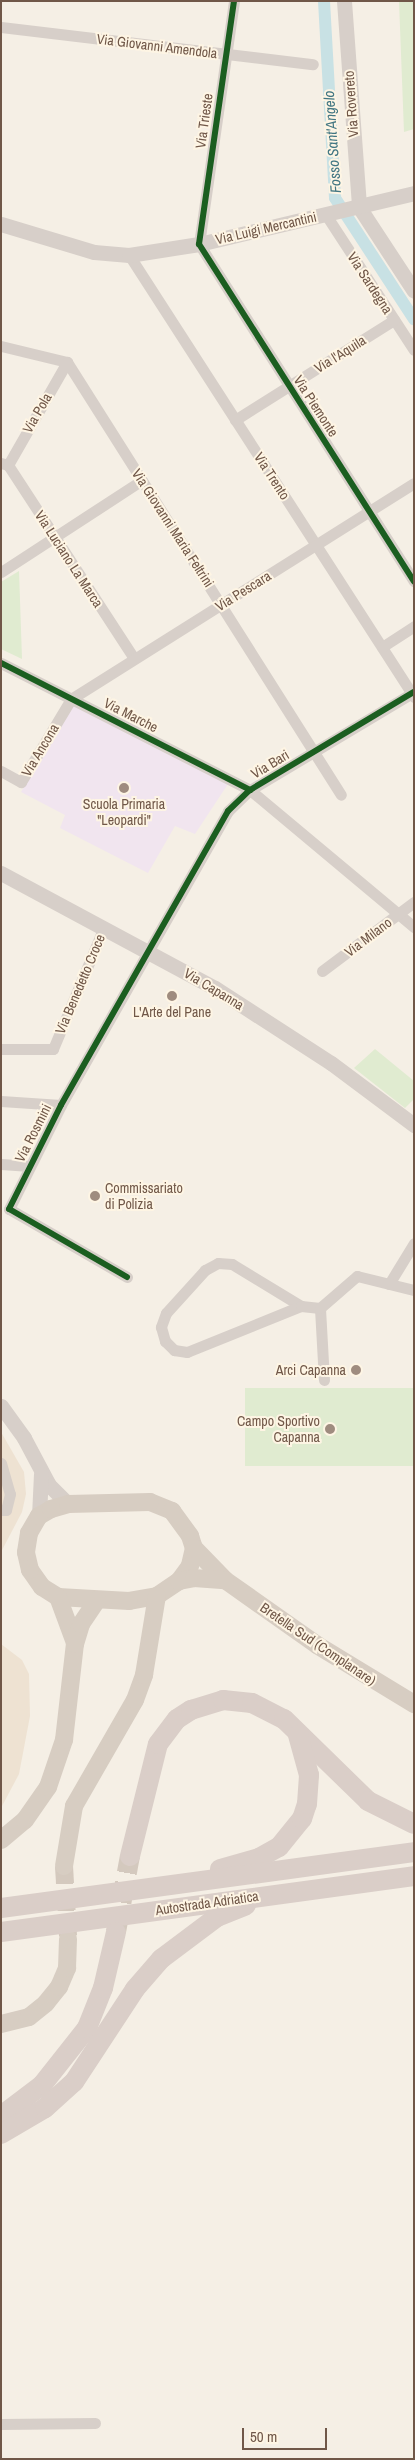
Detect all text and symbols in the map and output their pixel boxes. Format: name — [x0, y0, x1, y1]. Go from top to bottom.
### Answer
street label: Via Giovanni Amendola — [96, 30, 218, 62]
street label: Via Rovereto — [340, 70, 362, 138]
water label: Fosso Sant'Angelo — [319, 90, 345, 194]
street label: Via Trieste — [192, 92, 216, 150]
street label: Via Luigi Mercantini — [214, 208, 318, 248]
street label: Via Sardegna — [344, 249, 396, 317]
street label: Via l'Aquila — [311, 332, 369, 376]
street label: Via Piemonte — [290, 372, 342, 440]
street label: Via Pola — [19, 390, 55, 436]
street label: Via Trento — [251, 449, 293, 503]
street label: Via Giovanni Maria Feltrini — [128, 466, 218, 590]
street label: Via Luciano La Marca — [31, 507, 107, 611]
street label: Via Pescara — [212, 567, 274, 615]
street label: Via Marche — [101, 694, 161, 736]
street label: Via Ancona — [18, 720, 62, 780]
street label: Via Bari — [248, 746, 292, 782]
marker: Scuola Primaria "Leopardi" — [118, 782, 130, 794]
place label: Scuola Primaria "Leopardi" — [83, 796, 165, 829]
street label: Via Milano — [341, 914, 395, 960]
street label: Via Benedetto Croce — [51, 932, 109, 1036]
street label: Via Capanna — [181, 965, 247, 1013]
marker: L'Arte del Pane — [166, 990, 178, 1002]
place label: L'Arte del Pane — [133, 1004, 211, 1020]
street label: Via Rosmini — [11, 1101, 55, 1165]
place label: Commissariato di Polizia — [105, 1180, 183, 1212]
marker: Commissariato di Polizia — [89, 1190, 101, 1202]
place label: Arci Capanna — [276, 1362, 346, 1378]
marker: Arci Capanna — [350, 1364, 362, 1376]
place label: Campo Sportivo Capanna — [237, 1413, 320, 1445]
marker: Campo Sportivo Capanna — [324, 1423, 336, 1435]
street label: Bretella Sud (Complanare) — [257, 1599, 379, 1689]
street label: Autostrada Adriatica — [154, 1887, 260, 1919]
scale bar — [245, 2418, 330, 2450]
text: 50 m — [250, 2426, 277, 2447]

